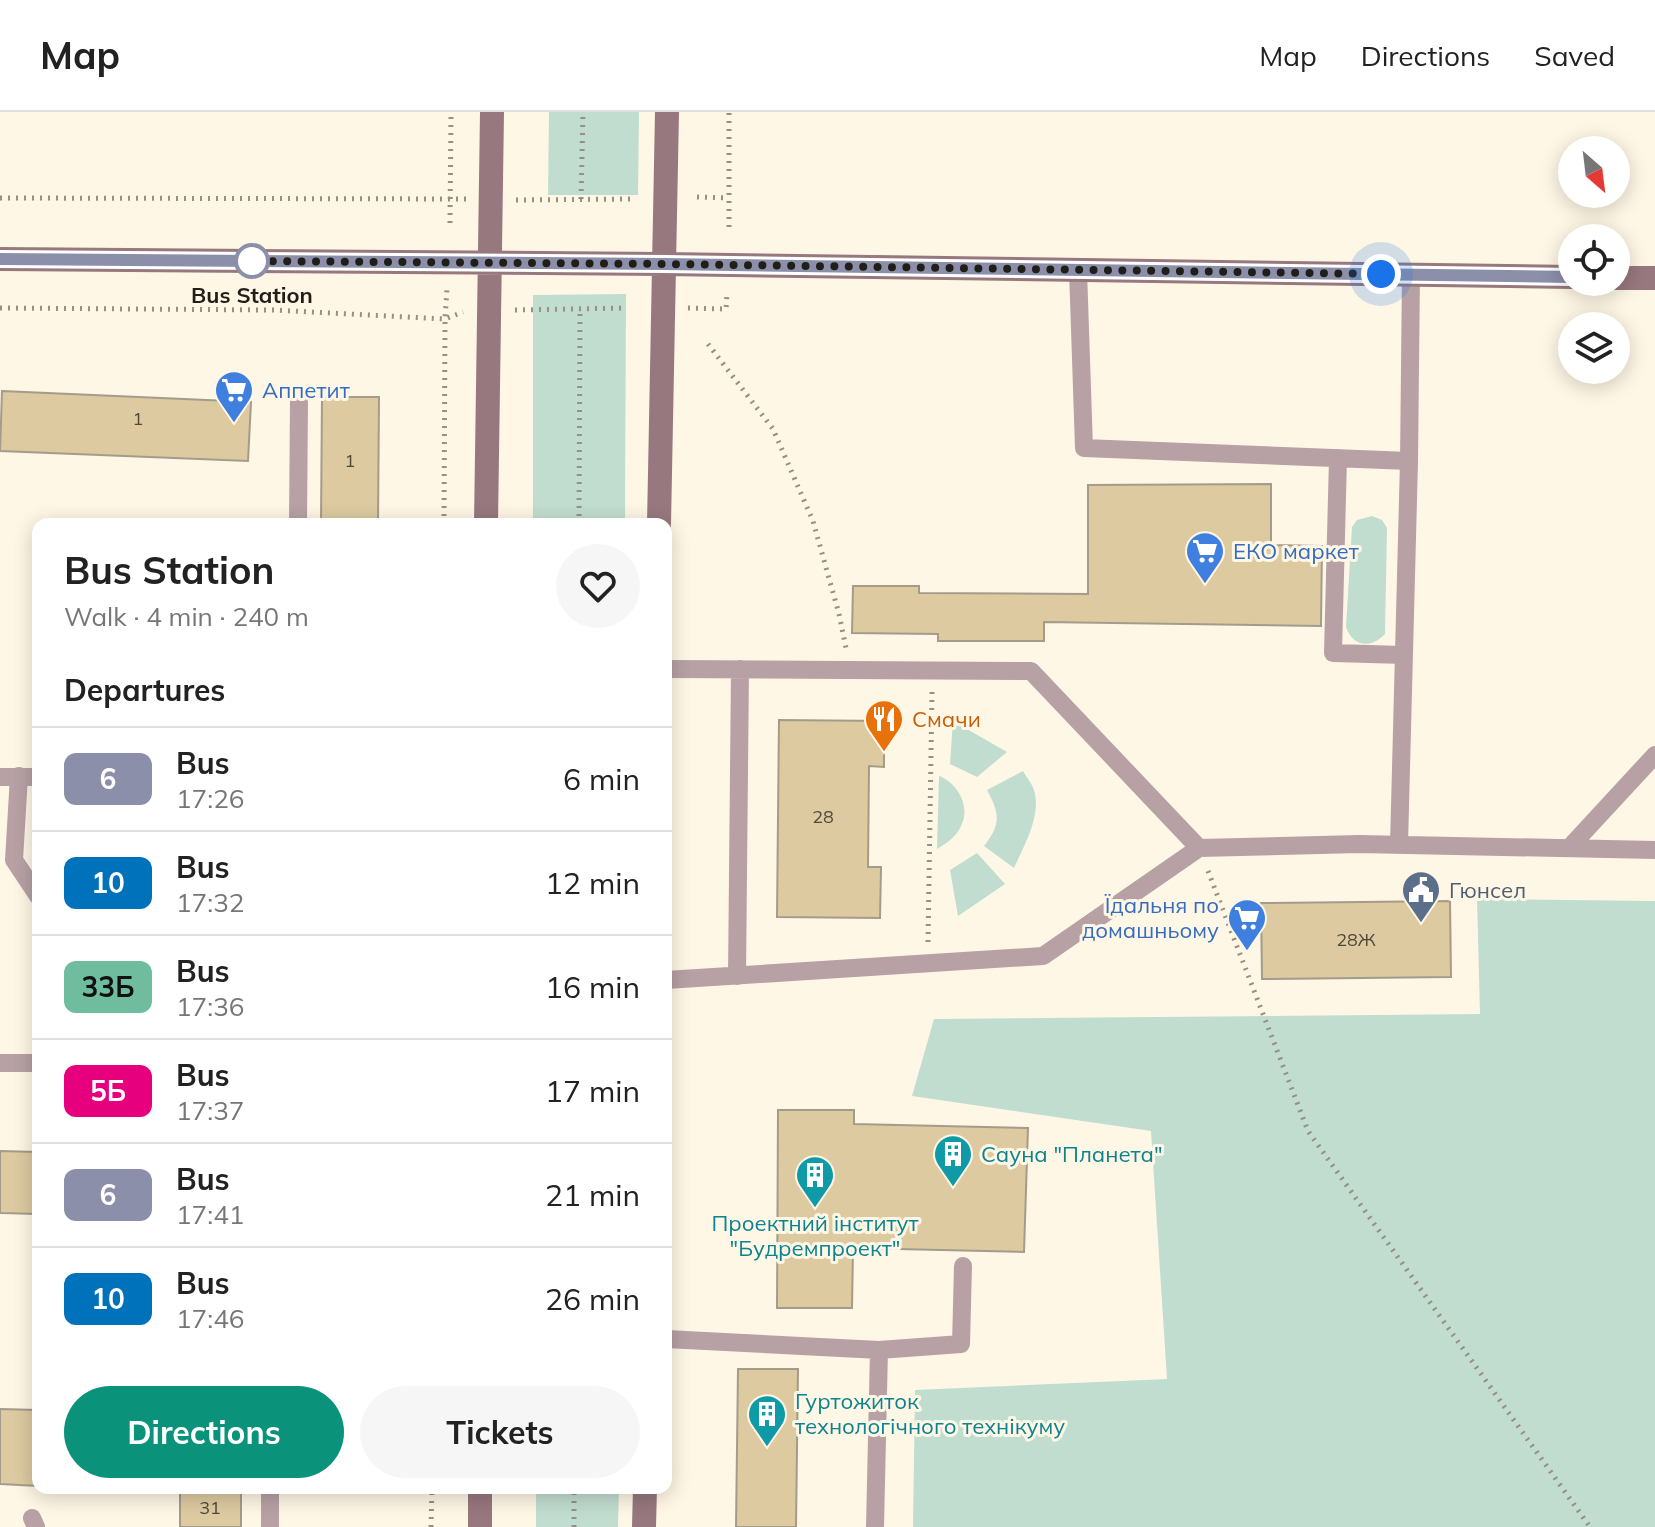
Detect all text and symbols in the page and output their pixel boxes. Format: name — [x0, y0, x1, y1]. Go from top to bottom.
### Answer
text: Map — [40, 31, 120, 79]
text: Map — [1259, 38, 1317, 73]
text: Directions — [1361, 38, 1490, 73]
text: Saved — [1534, 38, 1615, 73]
north arrow — [1558, 136, 1630, 208]
map controls — [1558, 136, 1630, 384]
button: locate — [1558, 224, 1630, 296]
marker: Bus Station — [235, 244, 269, 278]
your location — [1361, 254, 1401, 294]
place label: Bus Station — [191, 281, 313, 309]
button: layers — [1558, 312, 1630, 384]
supermarket icon: Аппетит — [213, 369, 255, 424]
place label: Аппетит — [262, 376, 350, 404]
house number: 1 — [133, 407, 143, 430]
house number: 1 — [345, 449, 355, 472]
supermarket icon: ЕКО маркет — [1184, 530, 1226, 585]
place label: ЕКО маркет — [1233, 537, 1359, 565]
button: heart — [556, 544, 640, 628]
text: Bus Station — [64, 546, 274, 594]
text: Walk · 4 min · 240 m — [64, 600, 309, 633]
text: Departures — [64, 671, 225, 709]
restaurant icon: Смачи — [863, 698, 905, 753]
place label: Смачи — [912, 705, 981, 733]
text: Bus — [176, 744, 230, 782]
text: 6 min — [563, 760, 640, 798]
text: 6 — [100, 761, 116, 796]
text: 17:26 — [176, 782, 244, 815]
house number: 28 — [812, 805, 834, 828]
text: Bus — [176, 848, 230, 886]
text: 12 min — [545, 864, 640, 902]
text: 10 — [91, 865, 125, 900]
public building icon: Гюнсел — [1400, 869, 1442, 924]
place label: Гюнсел — [1449, 876, 1526, 904]
text: 17:32 — [176, 886, 244, 919]
place label: Їдальня по домашньому — [1082, 891, 1219, 944]
supermarket icon: Їдальня по домашньому — [1226, 897, 1268, 952]
house number: 28Ж — [1336, 928, 1376, 951]
text: Bus — [176, 952, 230, 990]
text: 16 min — [545, 968, 640, 1006]
text: 33Б — [82, 969, 134, 1004]
text: 17:36 — [176, 990, 244, 1023]
text: Bus — [176, 1056, 230, 1094]
text: 17 min — [545, 1072, 640, 1110]
text: 5Б — [90, 1073, 126, 1108]
text: 17:37 — [176, 1094, 244, 1127]
building icon: Сауна "Планета" — [932, 1133, 974, 1188]
place label: Сауна "Планета" — [981, 1140, 1163, 1168]
building icon: Проектний інститут "Будремпроект" — [794, 1154, 836, 1209]
text: Bus — [176, 1160, 230, 1198]
text: 21 min — [545, 1176, 640, 1214]
text: 6 — [100, 1177, 116, 1212]
text: 17:41 — [176, 1198, 244, 1231]
place label: Проектний інститут "Будремпроект" — [712, 1209, 919, 1262]
text: Bus — [176, 1264, 230, 1302]
text: 26 min — [545, 1280, 640, 1318]
text: 10 — [91, 1281, 125, 1316]
text: 17:46 — [176, 1302, 244, 1335]
button: Directions — [64, 1386, 344, 1478]
button: Tickets — [360, 1386, 640, 1478]
place label: Гуртожиток технологічного технікуму — [795, 1387, 1065, 1440]
building icon: Гуртожиток технологічного технікуму — [746, 1393, 788, 1448]
house number: 31 — [199, 1496, 221, 1519]

